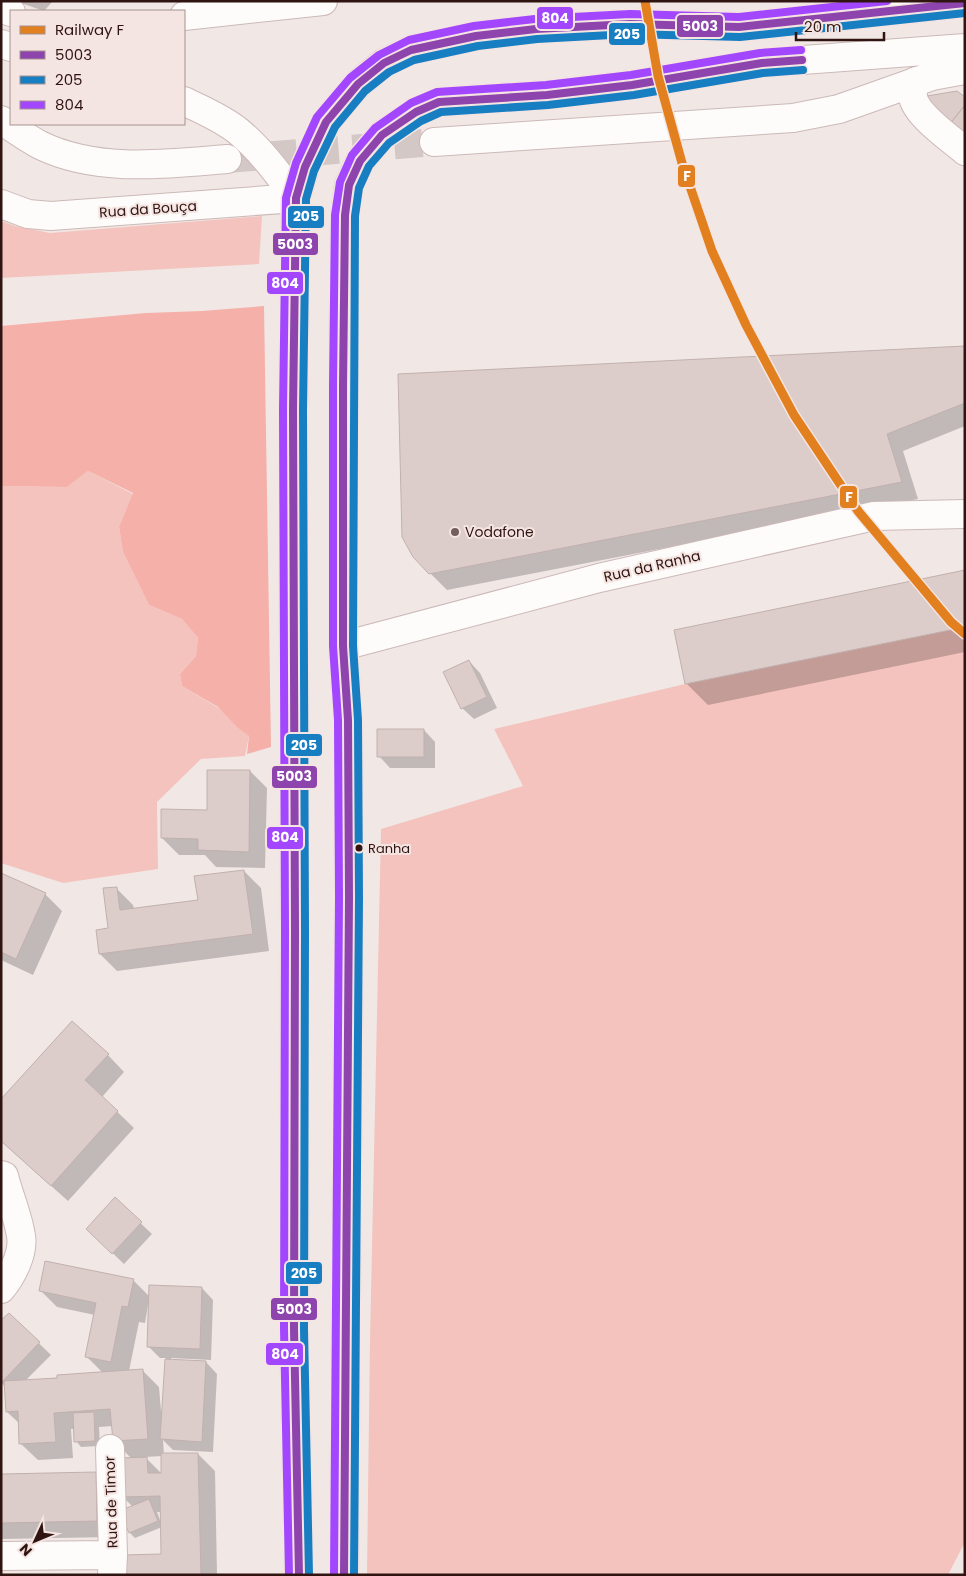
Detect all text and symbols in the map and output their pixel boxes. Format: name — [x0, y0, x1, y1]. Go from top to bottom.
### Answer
line badge: 804 — [536, 6, 574, 30]
text: 804 — [541, 8, 569, 28]
legend — [10, 10, 185, 125]
scale bar — [796, 10, 884, 42]
line badge: 5003 — [676, 14, 724, 38]
text: 5003 — [682, 16, 718, 36]
text: 20 m — [804, 16, 842, 37]
text: Railway F — [55, 19, 125, 40]
line badge: 205 — [608, 22, 646, 46]
text: 205 — [614, 24, 640, 44]
text: 5003 — [55, 44, 92, 65]
text: 205 — [55, 69, 82, 90]
text: 804 — [55, 94, 83, 115]
line badge: F — [677, 164, 696, 188]
text: F — [683, 166, 691, 186]
street label: Rua da Bouça — [99, 196, 197, 222]
line badge: 205 — [287, 205, 325, 229]
text: 205 — [293, 206, 319, 226]
line badge: 5003 — [272, 232, 319, 256]
text: 5003 — [277, 234, 313, 254]
line badge: 804 — [266, 271, 304, 295]
text: 804 — [271, 273, 299, 293]
line badge: F — [839, 485, 858, 509]
text: F — [845, 487, 853, 507]
place label: Vodafone — [465, 522, 534, 542]
marker: Vodafone — [449, 526, 461, 538]
street label: Rua da Ranha — [602, 545, 702, 587]
line badge: 205 — [285, 733, 323, 757]
text: 205 — [291, 735, 317, 755]
line badge: 5003 — [271, 765, 318, 789]
text: 5003 — [276, 766, 312, 786]
line badge: 804 — [266, 826, 304, 850]
text: 804 — [271, 827, 299, 847]
place label: Ranha — [368, 839, 410, 858]
marker: Ranha — [354, 843, 364, 853]
line badge: 205 — [285, 1261, 323, 1285]
text: 205 — [291, 1263, 317, 1283]
line badge: 5003 — [270, 1297, 318, 1321]
text: 5003 — [276, 1299, 312, 1319]
line badge: 804 — [265, 1342, 304, 1366]
text: 804 — [271, 1344, 299, 1364]
street label: Rua de Timor — [99, 1456, 123, 1548]
north arrow — [10, 1516, 60, 1566]
text: N — [15, 1539, 36, 1561]

